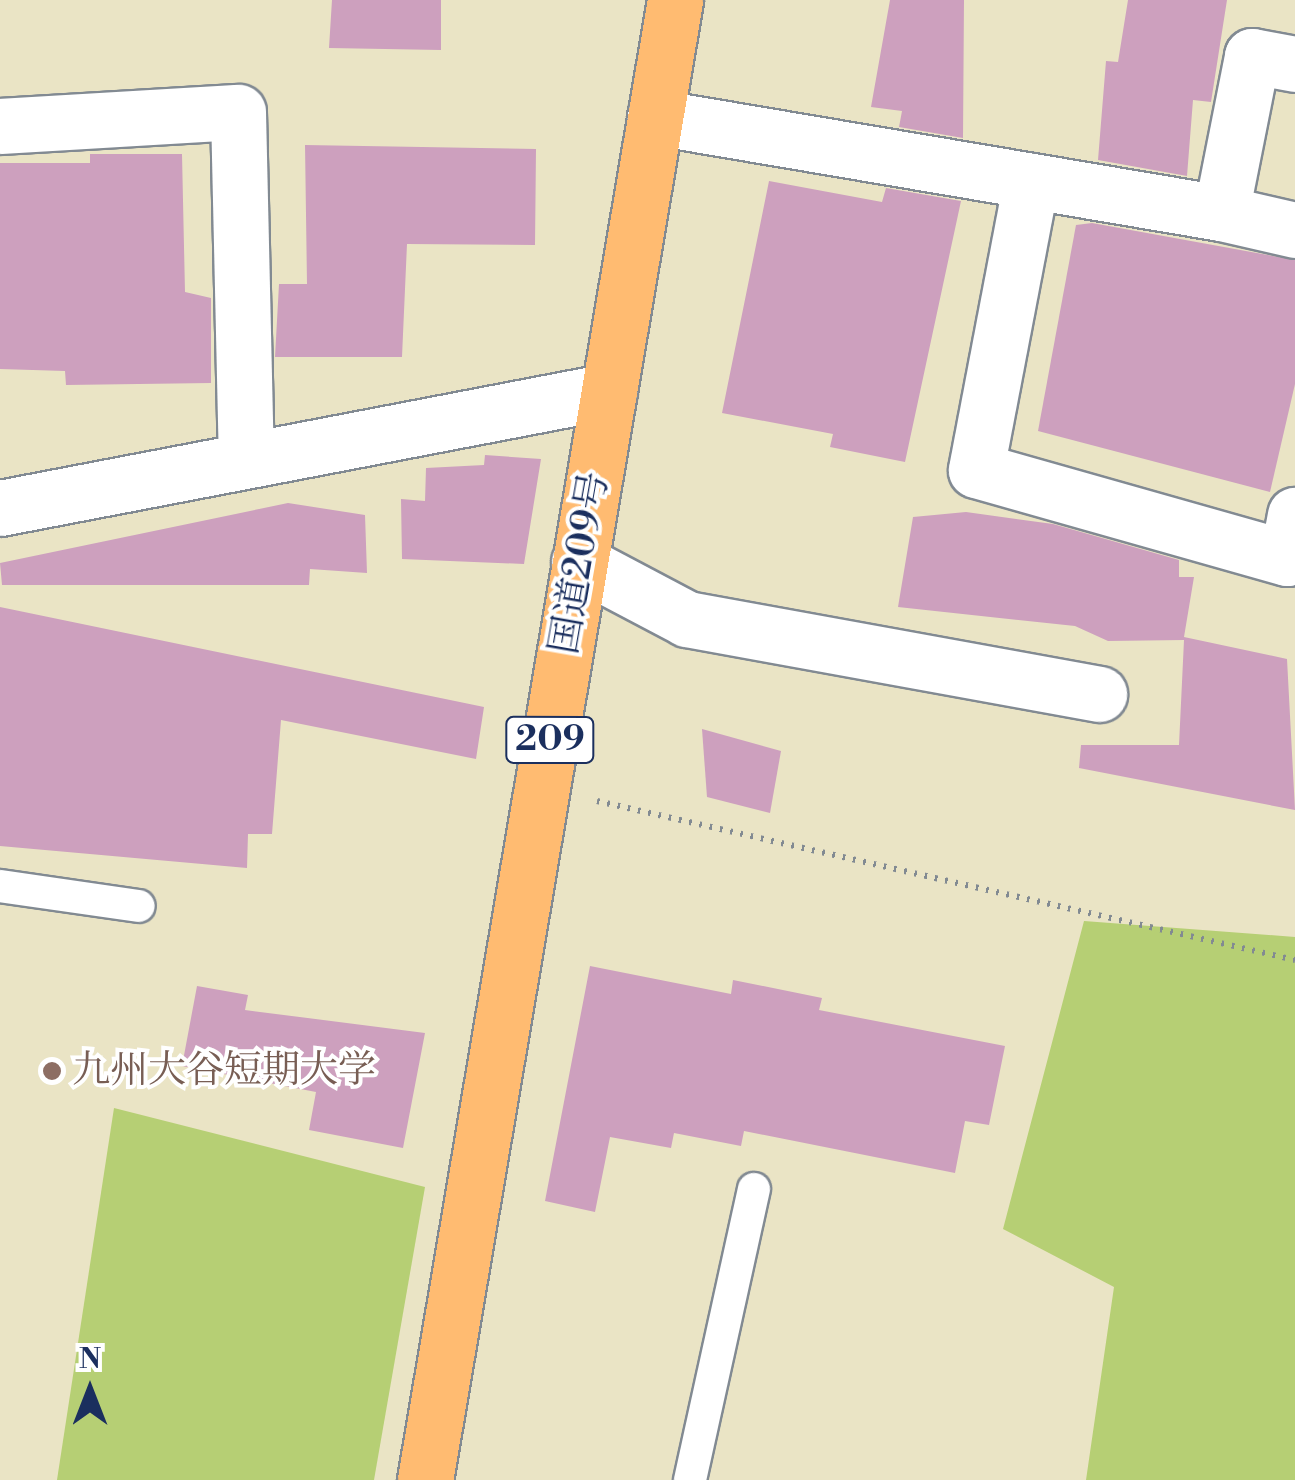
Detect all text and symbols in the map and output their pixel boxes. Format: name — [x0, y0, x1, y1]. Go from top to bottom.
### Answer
street label: 国道209号 — [542, 468, 618, 658]
road number: 209 — [505, 710, 595, 770]
place label: 九州大谷短期大学 — [72, 1048, 376, 1094]
marker: 九州大谷短期大学 — [41, 1060, 63, 1082]
north arrow — [40, 1340, 140, 1440]
text: N — [79, 1342, 101, 1377]

